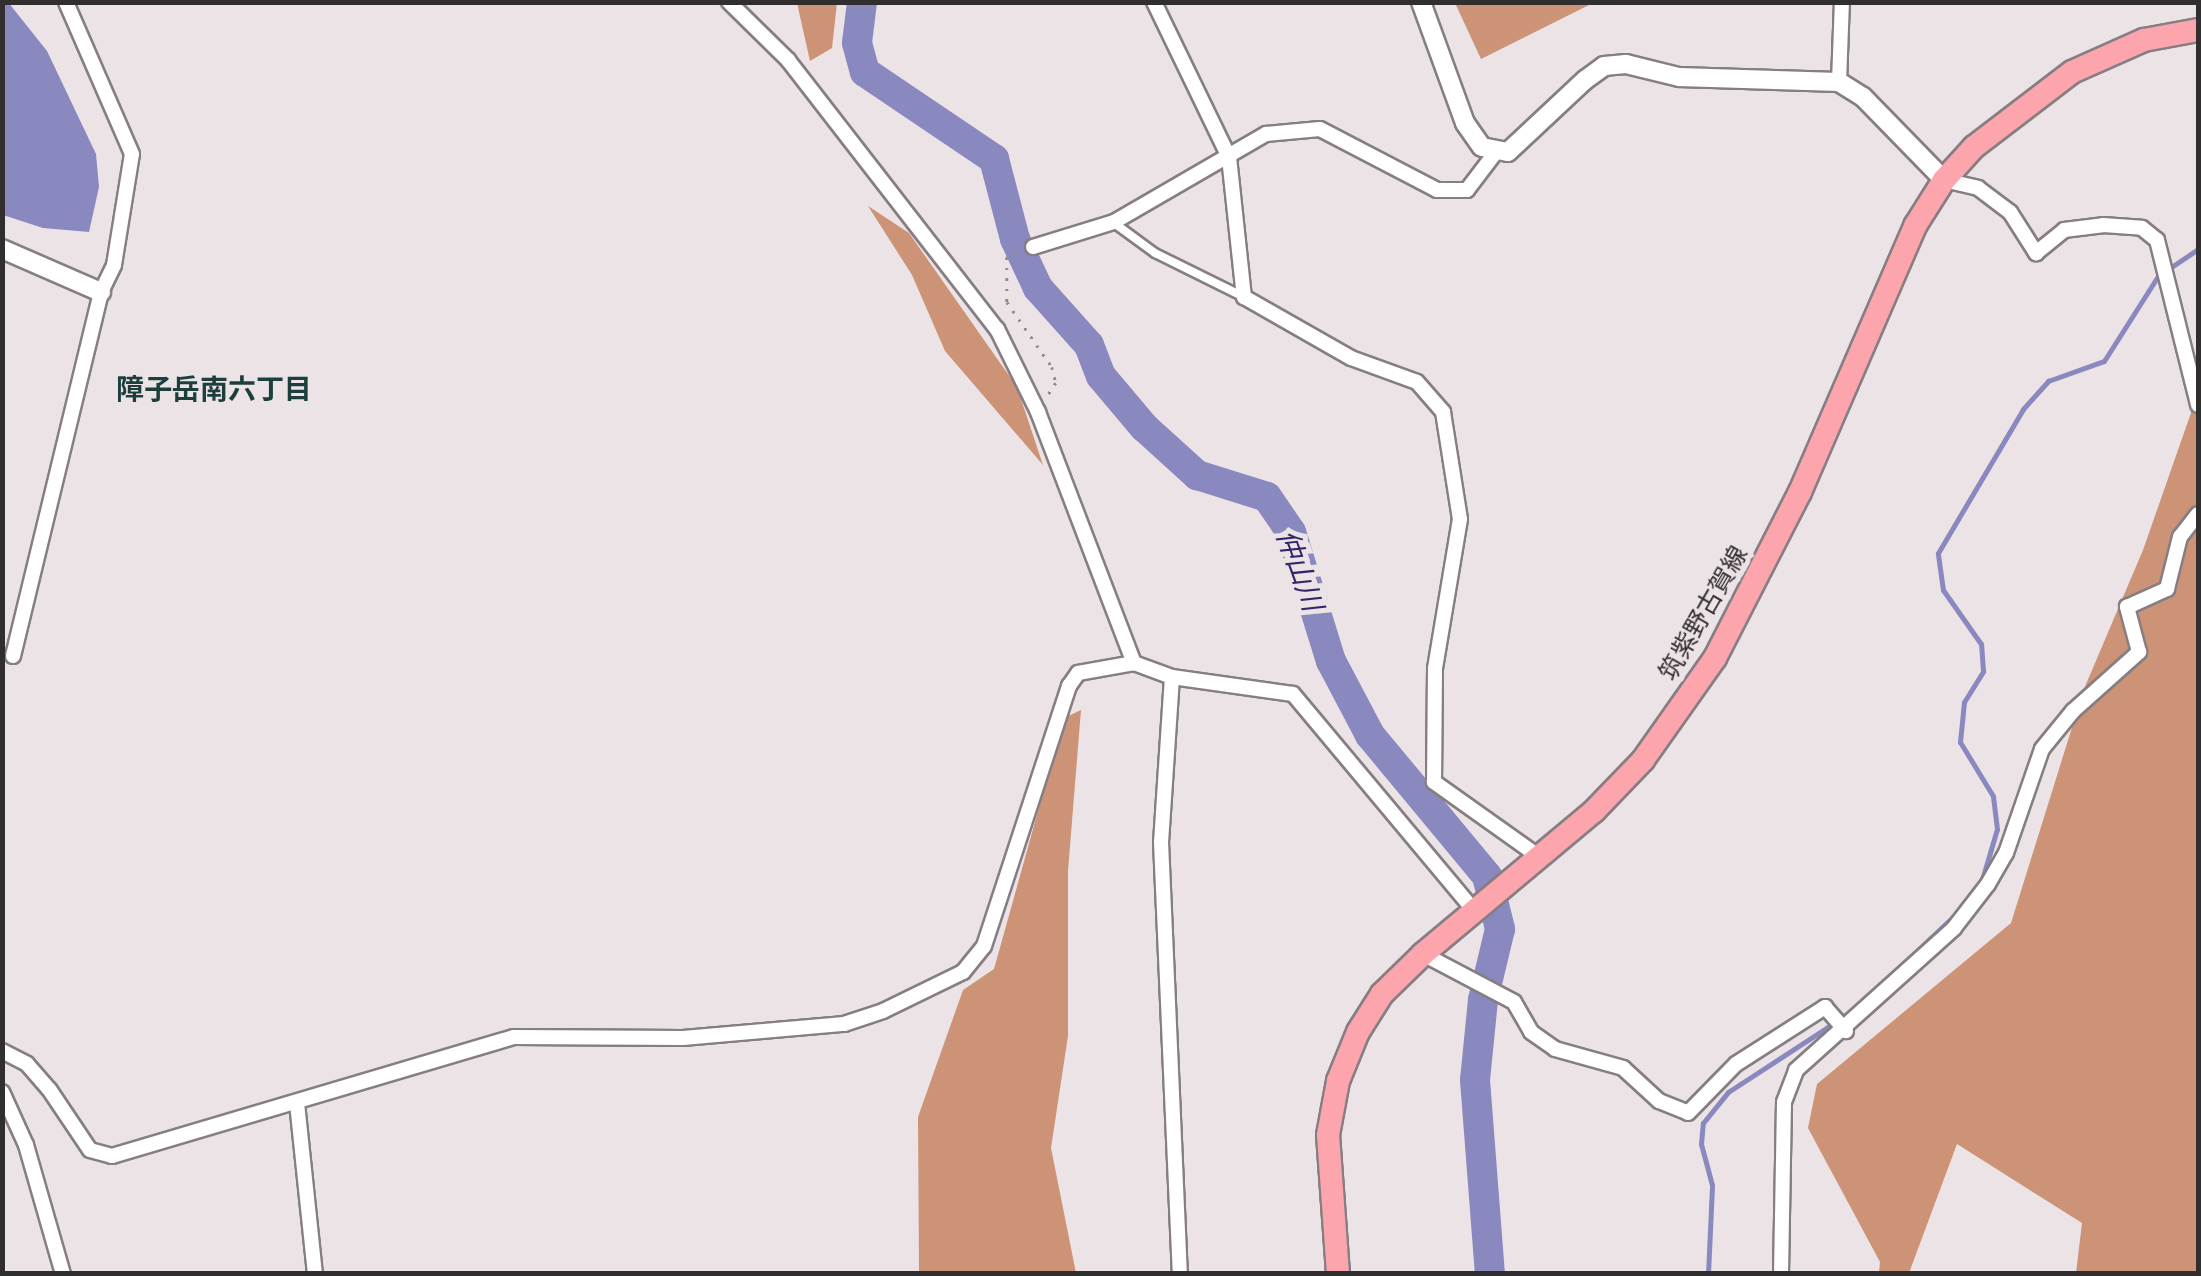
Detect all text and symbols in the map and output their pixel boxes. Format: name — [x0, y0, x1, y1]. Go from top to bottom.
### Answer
district label: 障子岳南六丁目 — [116, 372, 312, 406]
water label: 仲山川 — [1270, 525, 1330, 615]
street label: 筑紫野古賀線 — [1653, 541, 1753, 685]

